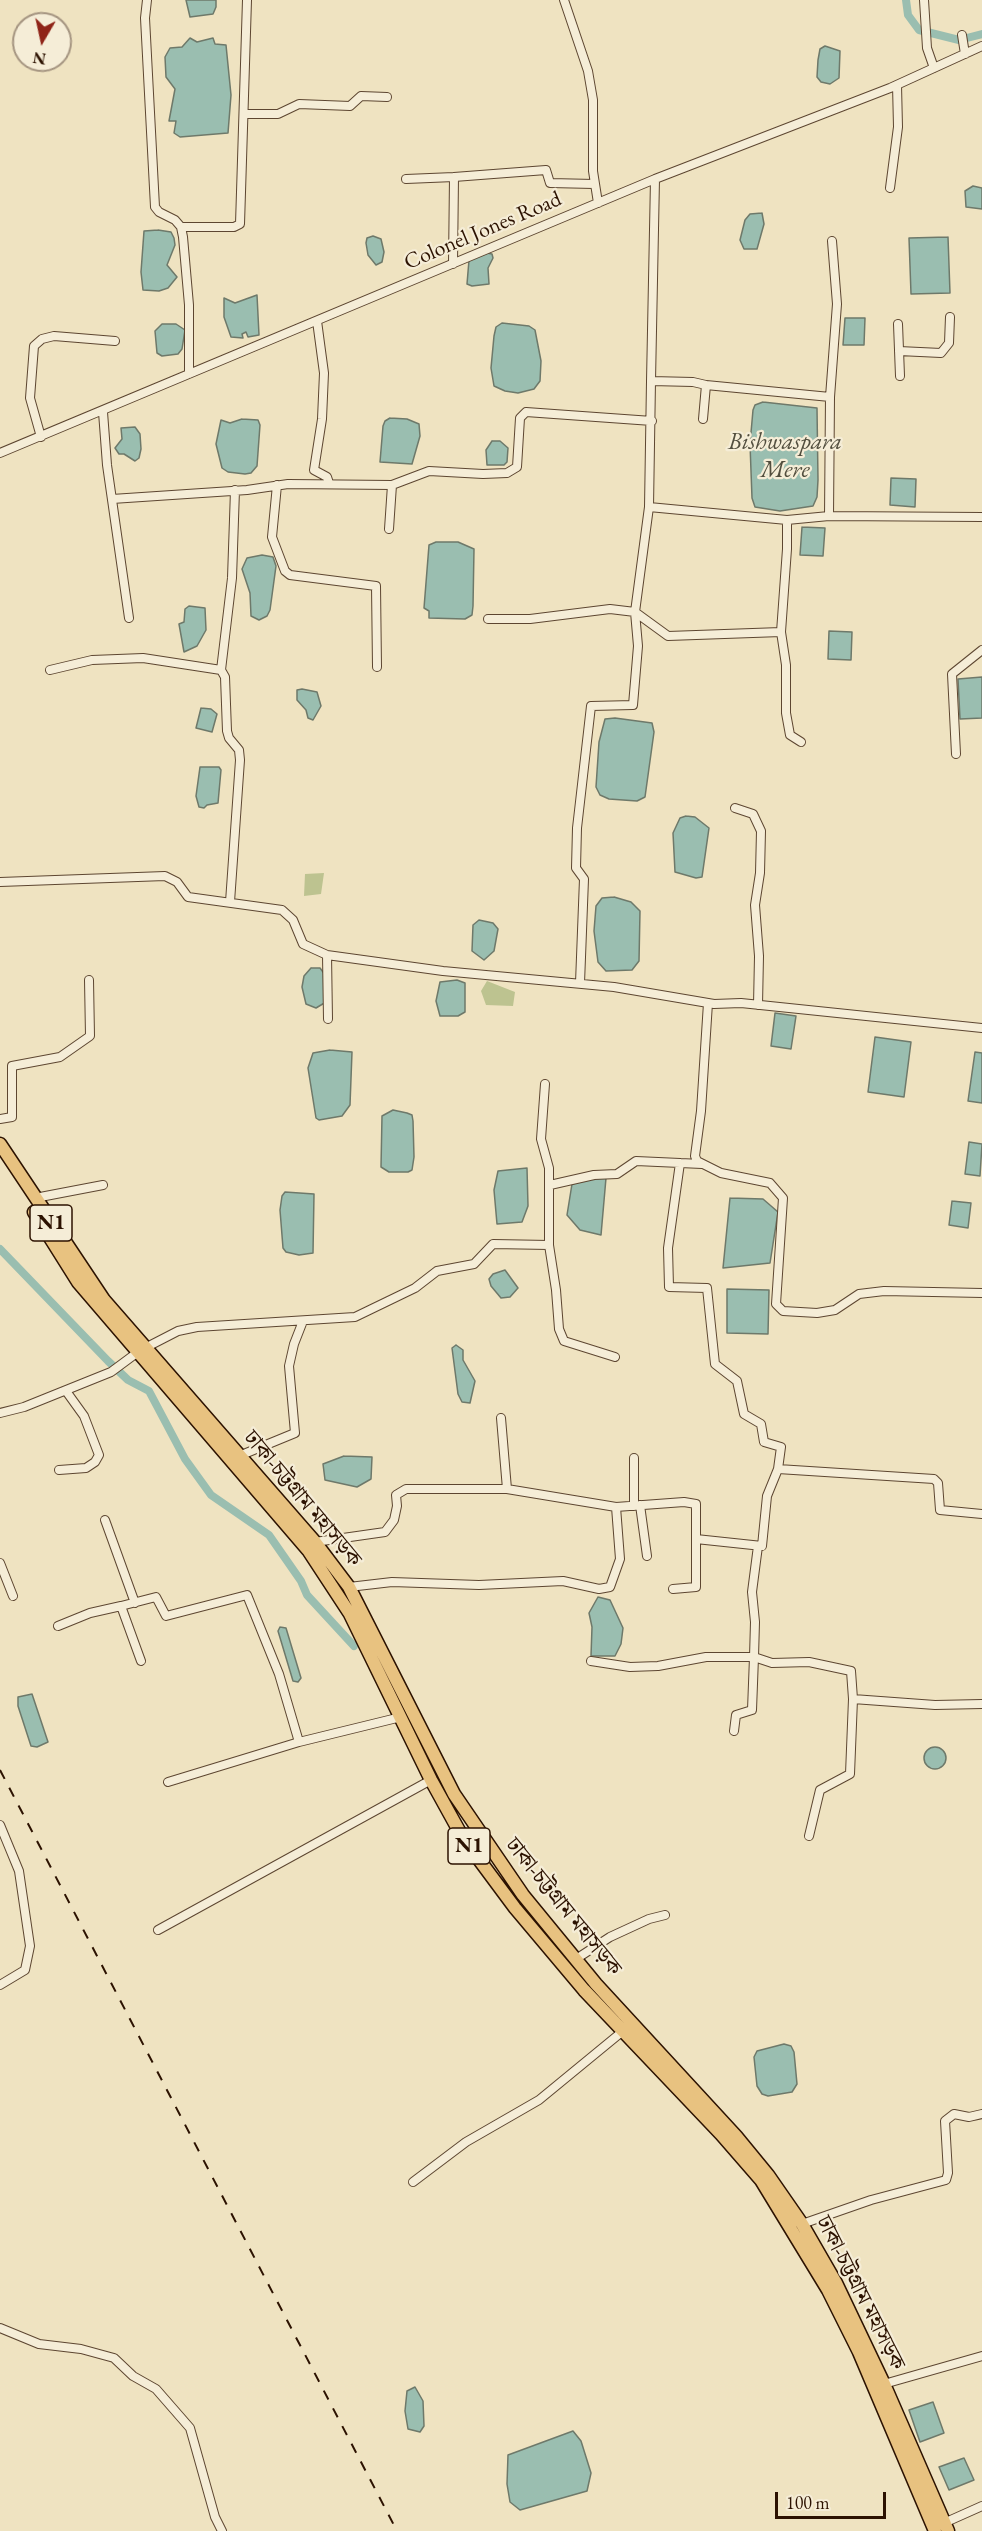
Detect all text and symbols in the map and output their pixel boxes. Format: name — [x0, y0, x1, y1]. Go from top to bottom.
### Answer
north arrow — [12, 12, 72, 72]
text: N — [31, 47, 47, 70]
street label: Colonel Jones Road — [400, 186, 566, 276]
water label: Bishwaspara Mere — [728, 428, 842, 484]
road number: N1 — [30, 1205, 72, 1241]
street label: ঢাকা-চট্টগ্রাম মহাসড়ক — [237, 1426, 367, 1572]
road number: N1 — [448, 1828, 490, 1864]
street label: ঢাকা-চট্টগ্রাম মহাসড়ক — [499, 1833, 627, 1981]
street label: ঢাকা-চট্টগ্রাম মহাসড়ক — [810, 2211, 910, 2375]
scale bar — [778, 2480, 889, 2518]
text: 100 m — [786, 2491, 830, 2514]

